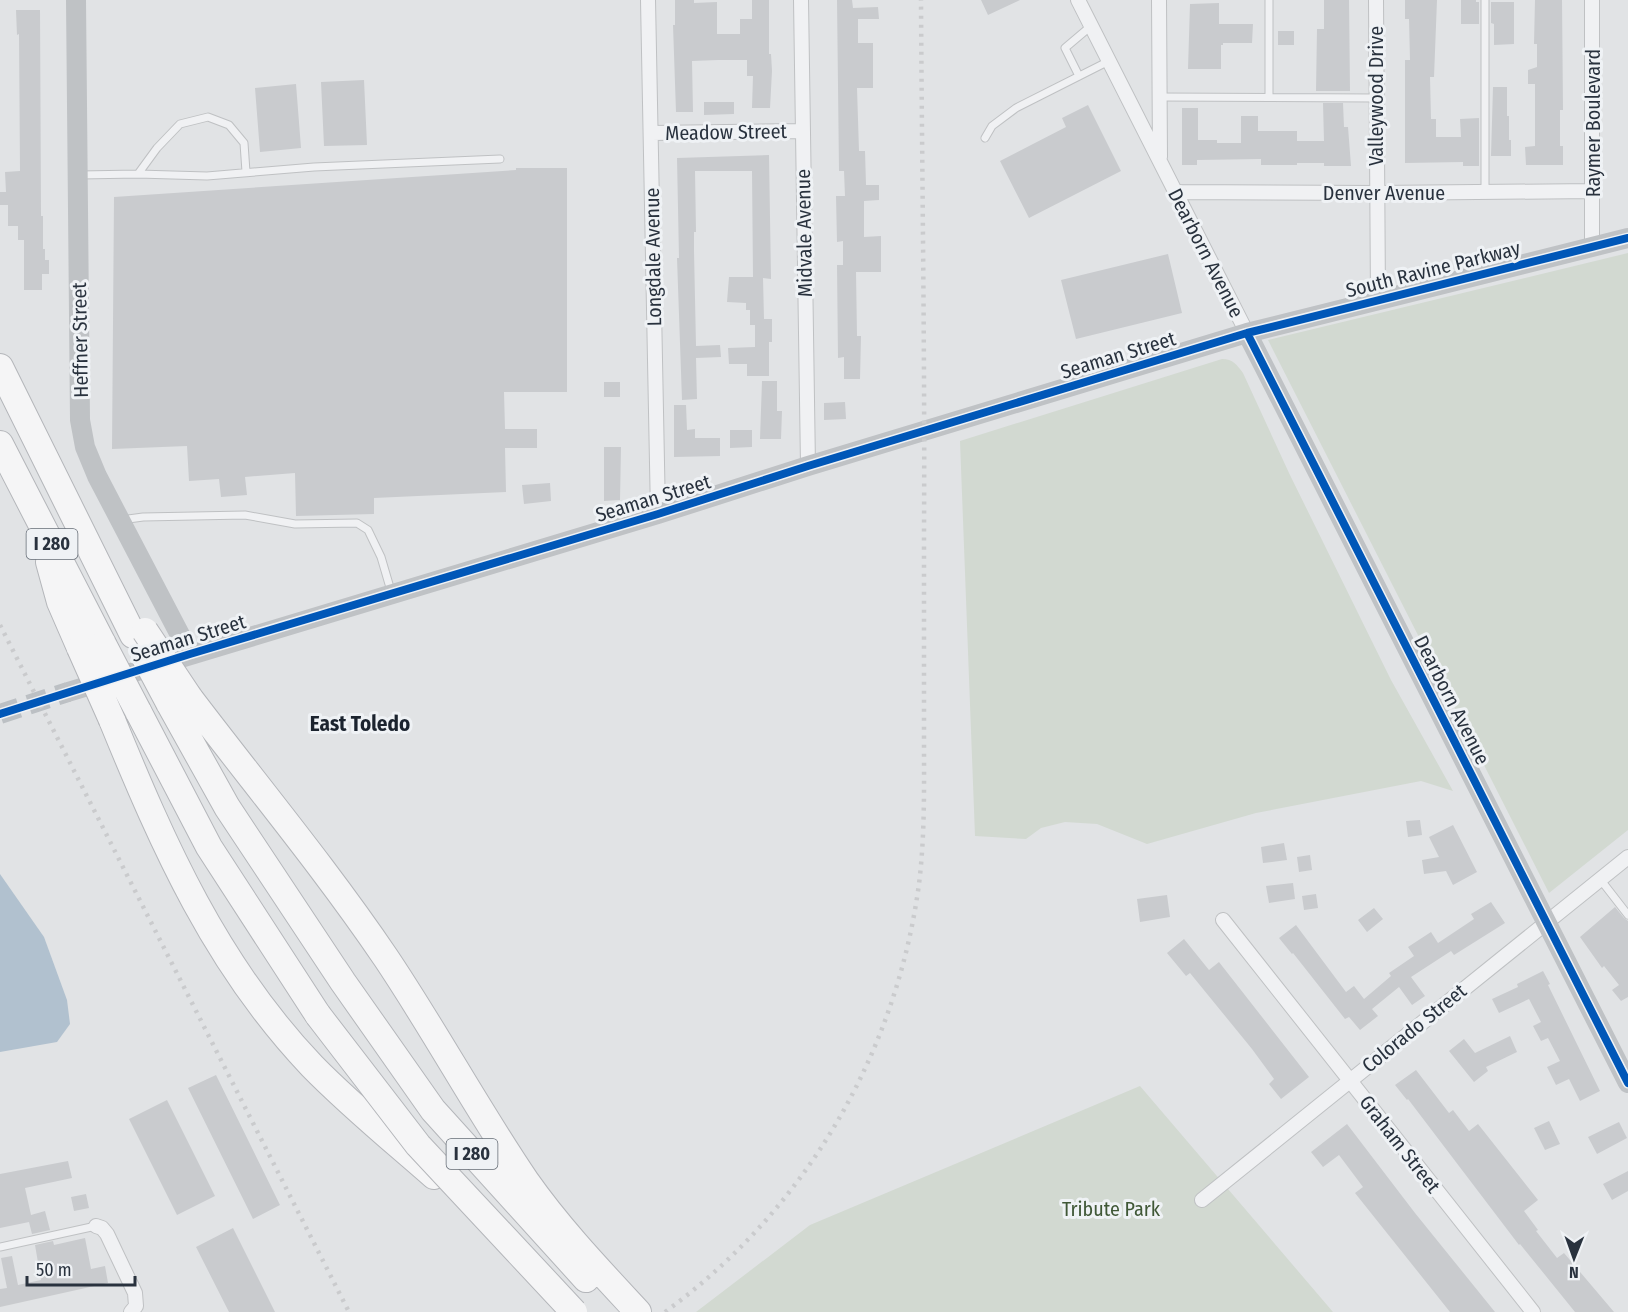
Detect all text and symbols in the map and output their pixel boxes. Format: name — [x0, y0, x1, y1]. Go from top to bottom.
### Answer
street label: Valleywood Drive — [1364, 26, 1388, 166]
street label: Raymer Boulevard — [1581, 49, 1605, 197]
street label: Meadow Street — [665, 119, 788, 145]
street label: Midvale Avenue — [791, 169, 817, 297]
street label: Denver Avenue — [1323, 181, 1445, 205]
street label: Dearborn Avenue — [1163, 184, 1249, 322]
street label: Longdale Avenue — [640, 187, 666, 327]
street label: South Ravine Parkway — [1343, 236, 1523, 302]
street label: Heffner Street — [67, 282, 93, 398]
street label: Seaman Street — [1058, 326, 1179, 384]
street label: Seaman Street — [593, 469, 714, 527]
road number: I 280 — [26, 529, 78, 559]
street label: Seaman Street — [128, 609, 249, 667]
street label: Dearborn Avenue — [1409, 631, 1495, 769]
district label: East Toledo — [310, 711, 410, 737]
street label: Colorado Street — [1357, 978, 1471, 1077]
street label: Graham Street — [1354, 1090, 1446, 1198]
road number: I 280 — [446, 1139, 498, 1169]
park label: Tribute Park — [1062, 1197, 1161, 1221]
north arrow — [1544, 1228, 1604, 1288]
scale bar — [27, 1249, 135, 1287]
text: 50 m — [36, 1259, 72, 1281]
text: N — [1569, 1263, 1579, 1282]

